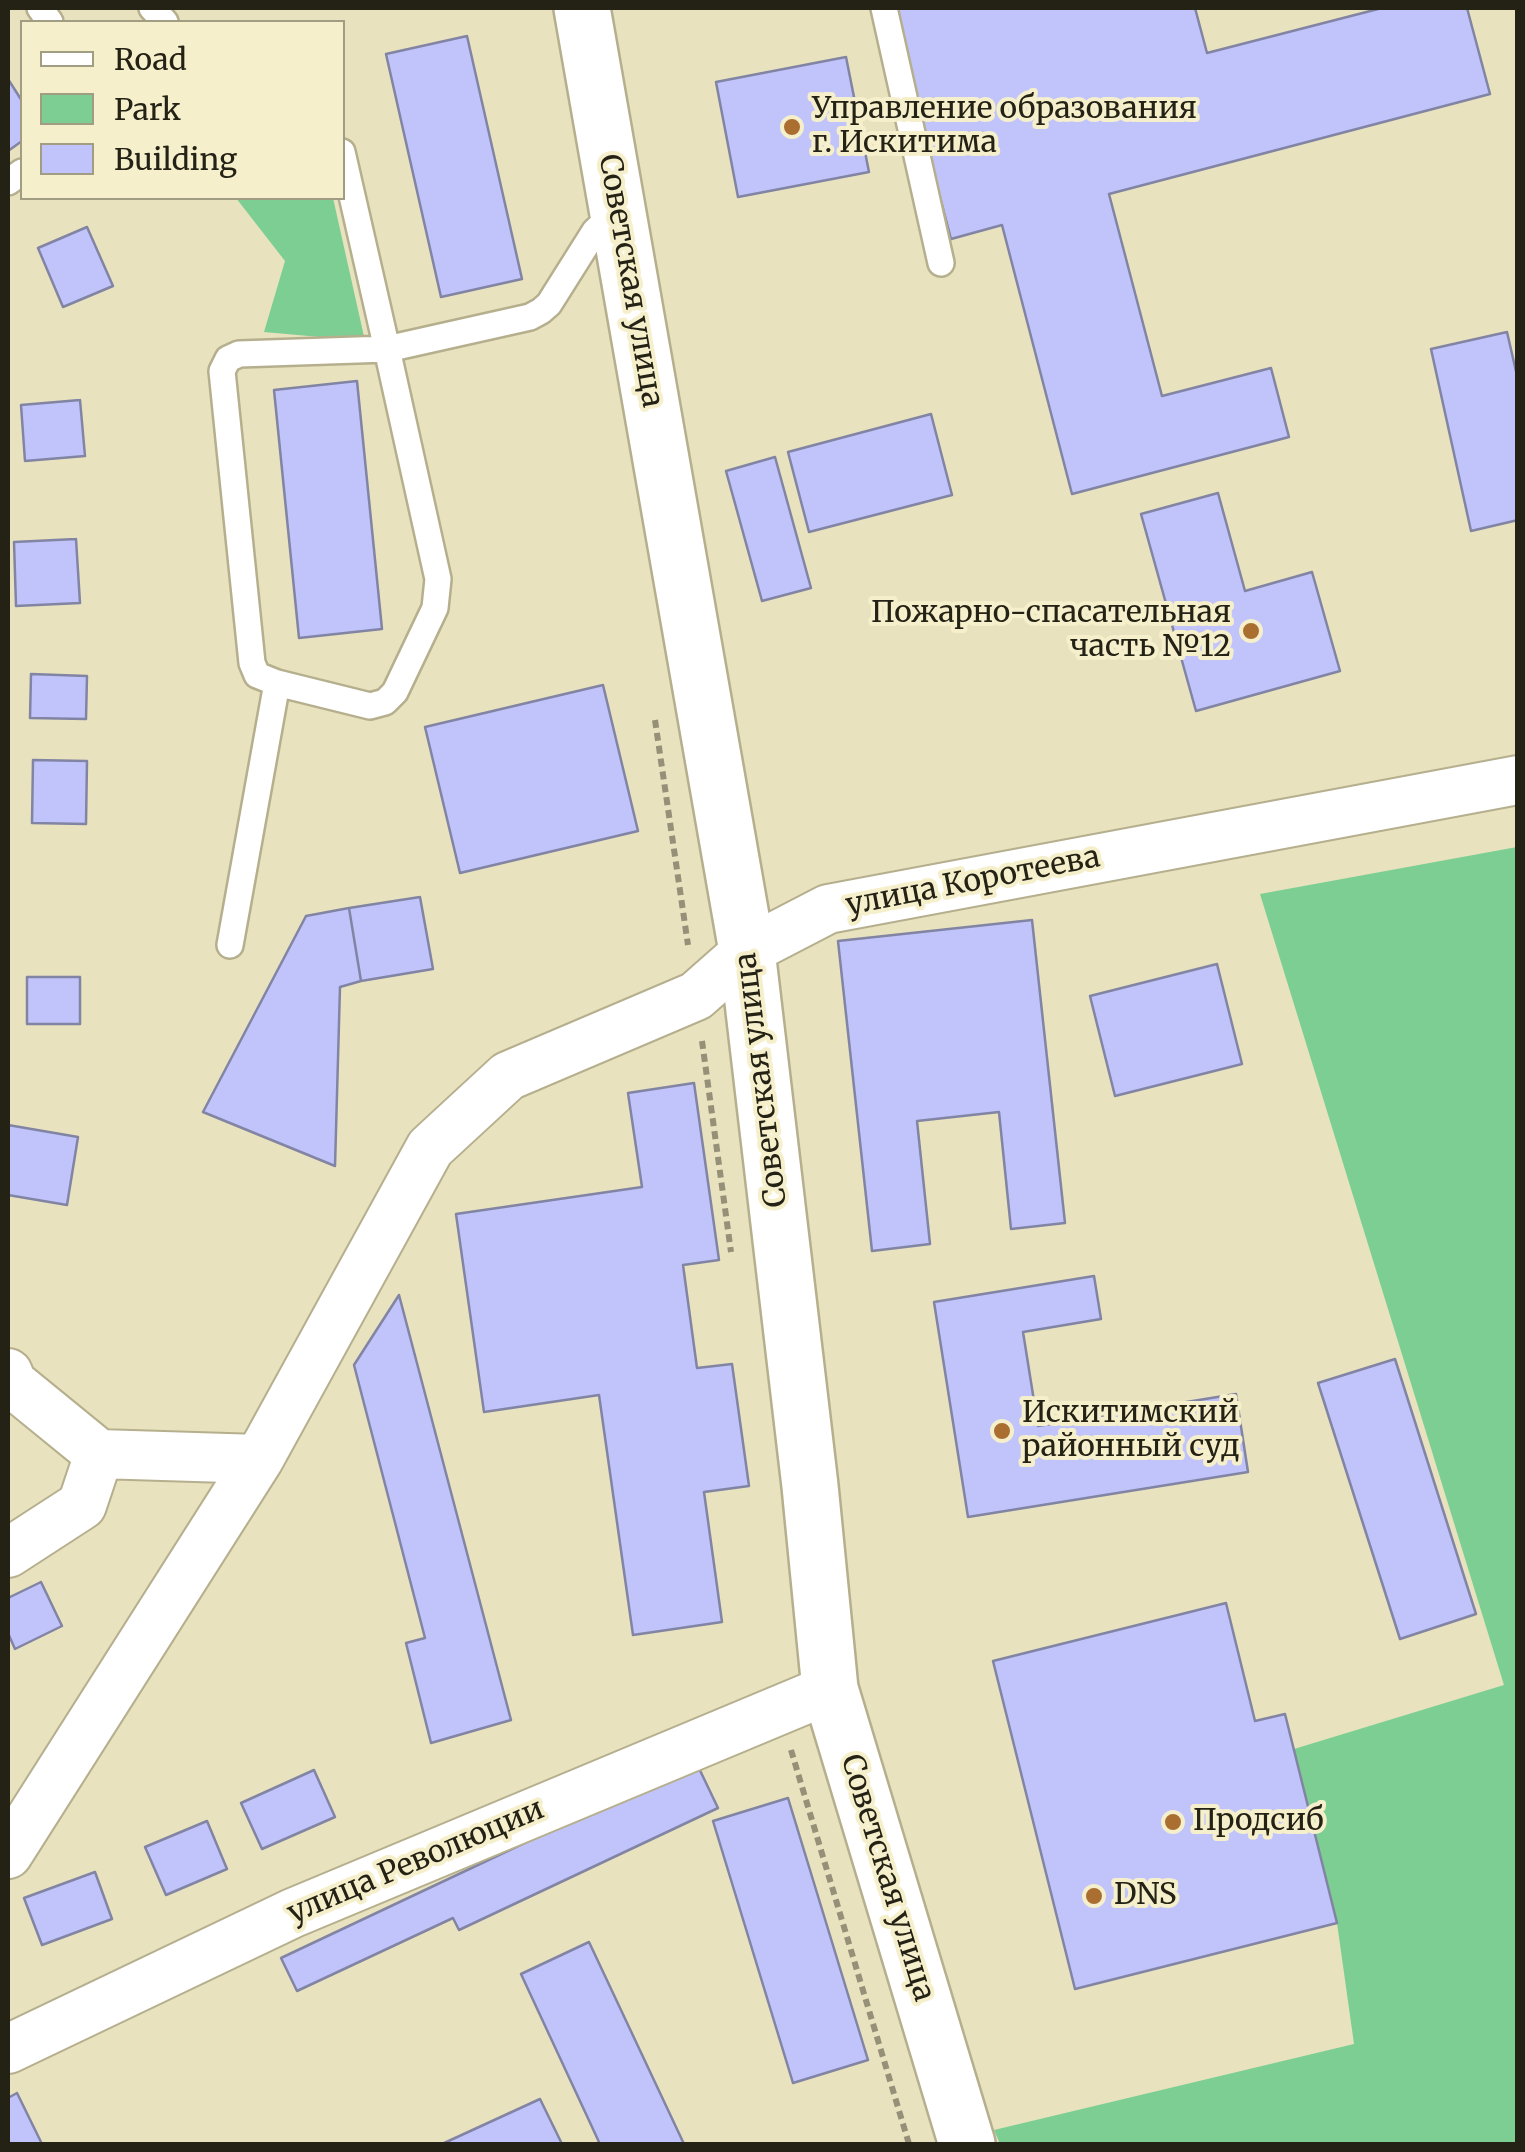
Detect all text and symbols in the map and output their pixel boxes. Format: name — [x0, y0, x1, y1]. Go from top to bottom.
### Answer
legend — [20, 20, 345, 200]
text: Road — [114, 40, 187, 78]
text: Park — [114, 90, 181, 128]
place label: Управление образования г. Искитима — [812, 92, 1197, 162]
marker: Управление образования г. Искитима — [781, 116, 803, 138]
text: Building — [114, 140, 237, 178]
street label: Советская улица — [590, 152, 670, 410]
place label: Пожарно-спасательная часть №12 — [871, 596, 1231, 666]
marker: Пожарно-спасательная часть №12 — [1240, 620, 1262, 642]
street label: улица Коротеева — [843, 840, 1103, 924]
street label: Советская улица — [729, 951, 795, 1209]
place label: Искитимский районный суд — [1022, 1396, 1240, 1466]
marker: Искитимский районный суд — [991, 1420, 1013, 1442]
street label: Советская улица — [832, 1750, 942, 2006]
street label: улица Революции — [282, 1792, 550, 1932]
place label: Продсиб — [1193, 1804, 1324, 1840]
marker: Продсиб — [1162, 1811, 1184, 1833]
place label: DNS — [1114, 1878, 1177, 1914]
marker: DNS — [1083, 1885, 1105, 1907]

